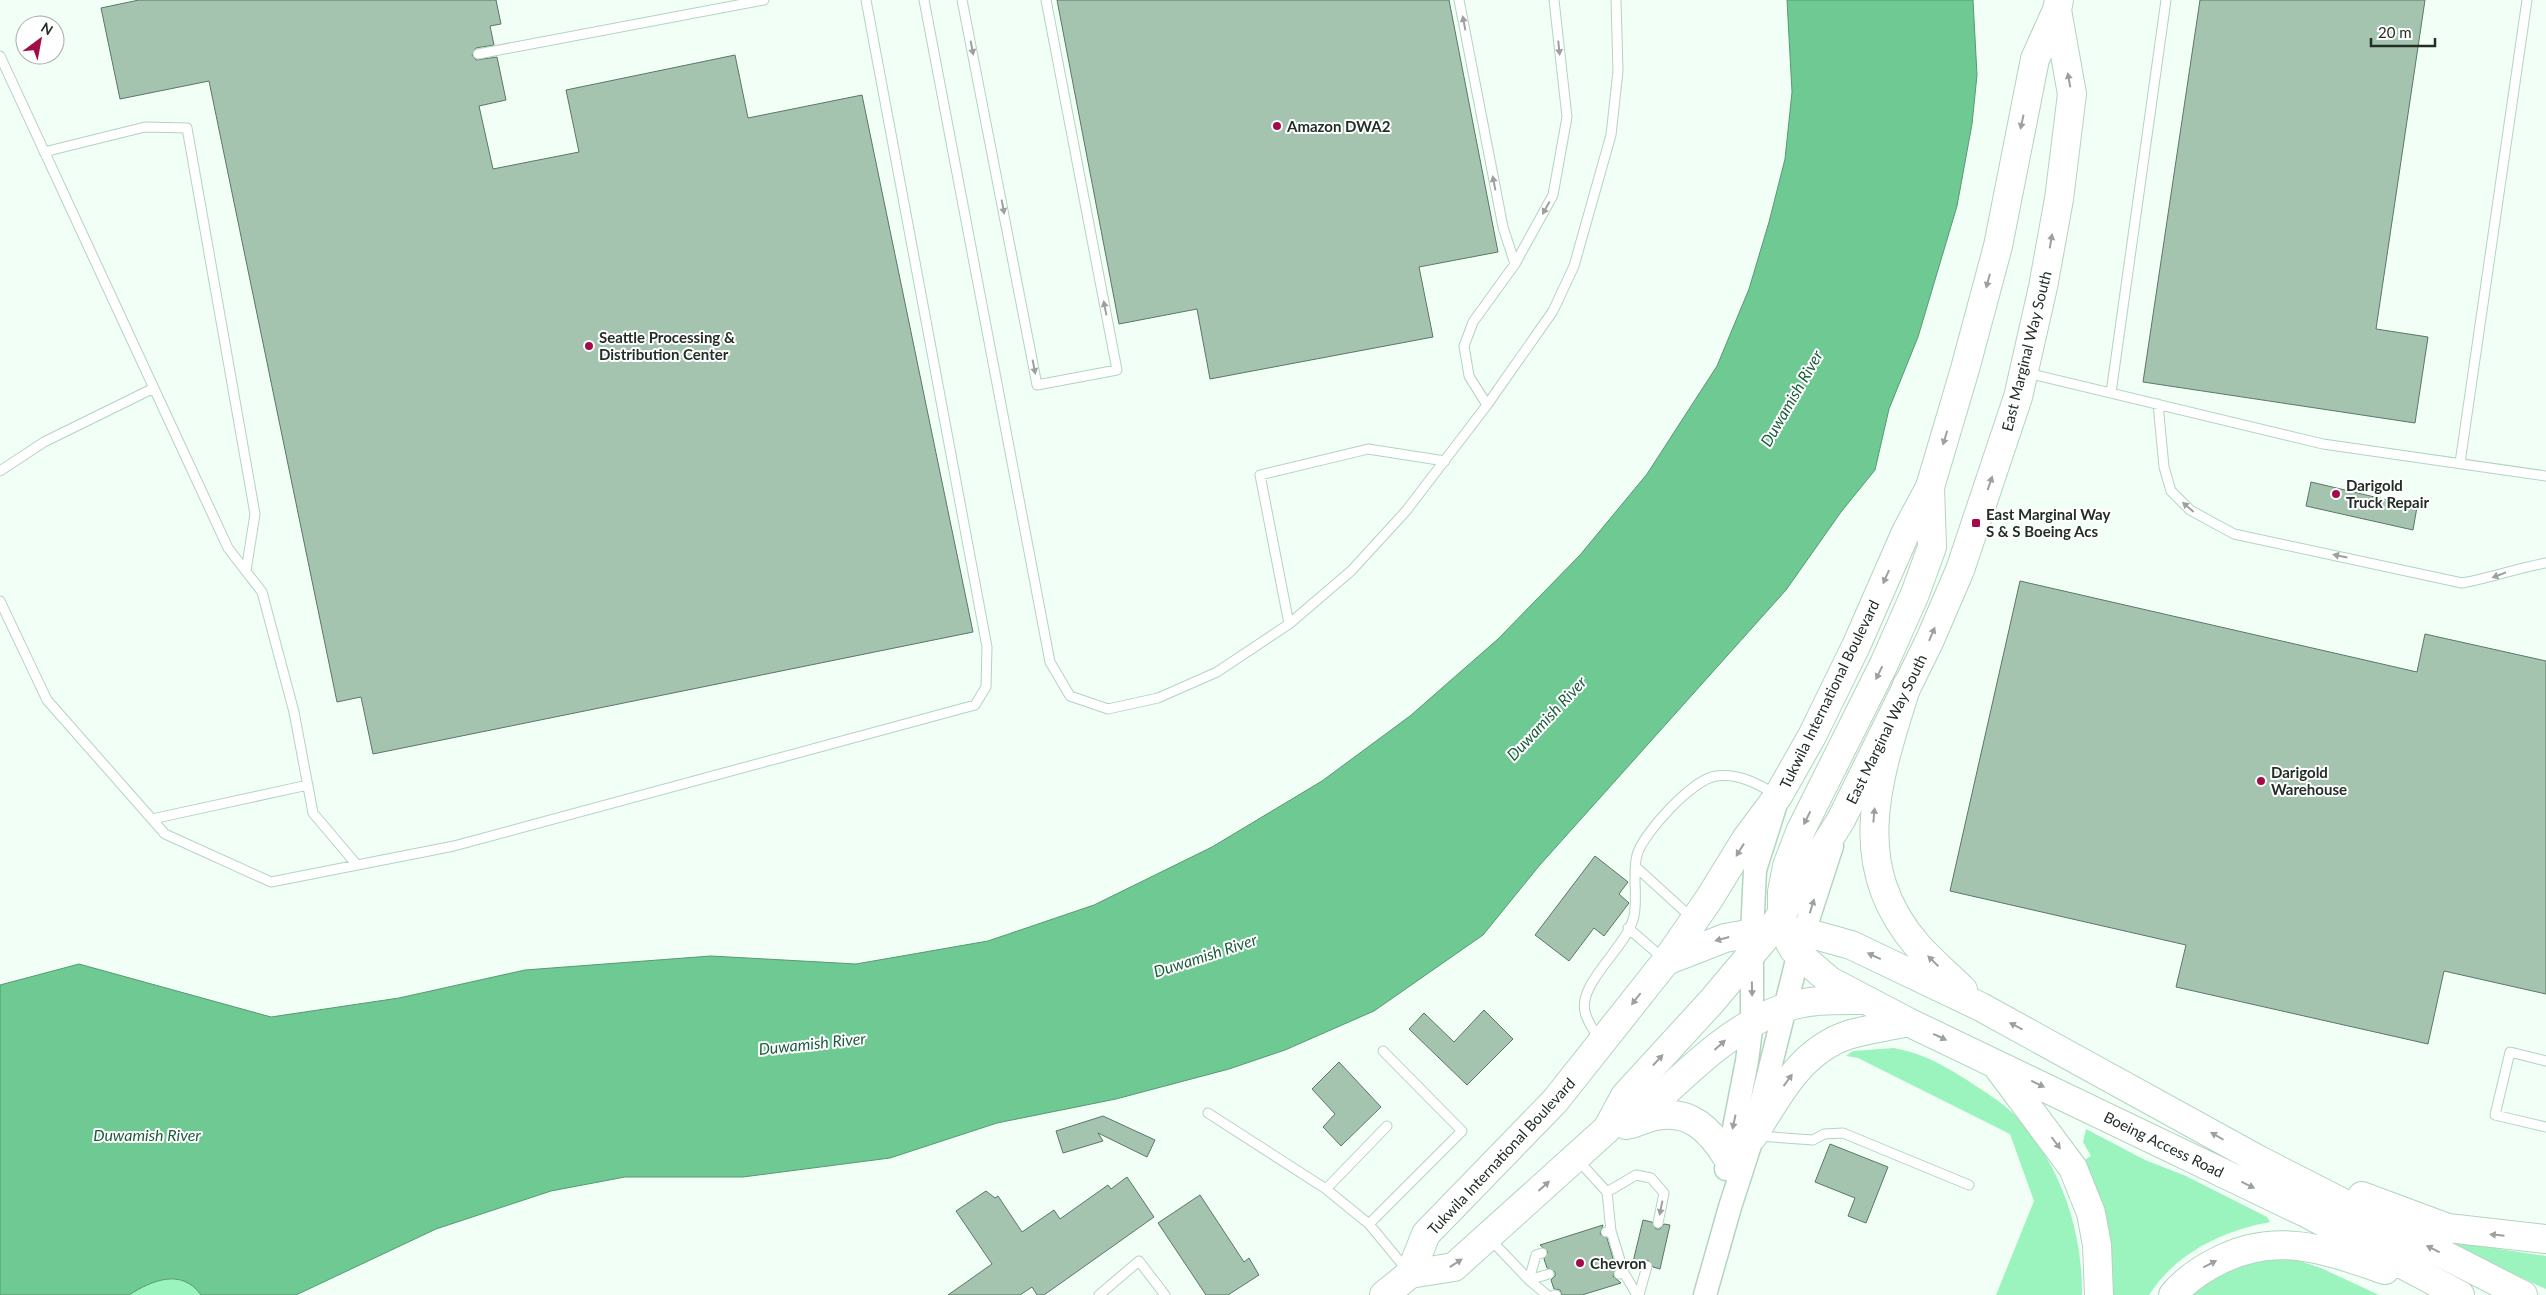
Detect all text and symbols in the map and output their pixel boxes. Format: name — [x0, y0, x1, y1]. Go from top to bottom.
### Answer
north arrow — [15, 15, 65, 65]
one-way arrow — [1459, 15, 1467, 31]
scale bar — [2371, 15, 2435, 47]
text: N — [38, 18, 56, 39]
text: 20 m — [2378, 23, 2412, 41]
one-way arrow — [968, 40, 976, 56]
one-way arrow — [1555, 41, 1563, 57]
one-way arrow — [2065, 71, 2073, 87]
one-way arrow — [2018, 115, 2026, 130]
place label: Amazon DWA2 — [1286, 117, 1391, 135]
marker: Amazon DWA2 — [1271, 120, 1283, 132]
one-way arrow — [1490, 174, 1498, 190]
one-way arrow — [999, 200, 1007, 216]
one-way arrow — [1542, 200, 1550, 215]
one-way arrow — [2048, 232, 2056, 248]
street label: East Marginal Way South — [1997, 269, 2055, 433]
one-way arrow — [1984, 274, 1992, 289]
one-way arrow — [1101, 300, 1109, 316]
place label: Seattle Processing & Distribution Center — [599, 328, 735, 363]
marker: Seattle Processing & Distribution Center — [583, 340, 595, 352]
water label: Duwamish River — [1756, 346, 1826, 449]
one-way arrow — [1030, 359, 1038, 375]
one-way arrow — [1940, 430, 1948, 445]
one-way arrow — [1987, 475, 1994, 490]
place label: Darigold Truck Repair — [2346, 476, 2430, 511]
marker: Darigold Truck Repair — [2330, 488, 2342, 500]
one-way arrow — [2181, 501, 2194, 512]
place label: East Marginal Way S & S Boeing Acs — [1986, 505, 2110, 540]
marker: East Marginal Way S & S Boeing Acs — [1970, 517, 1982, 529]
one-way arrow — [2332, 552, 2348, 560]
one-way arrow — [1882, 570, 1890, 584]
one-way arrow — [2491, 571, 2506, 579]
street label: Tukwila International Boulevard — [1775, 597, 1883, 791]
one-way arrow — [1929, 627, 1937, 641]
street label: East Marginal Way South — [1842, 651, 1930, 807]
one-way arrow — [1875, 666, 1883, 680]
water label: Duwamish River — [1502, 672, 1590, 764]
place label: Darigold Warehouse — [2271, 763, 2347, 798]
marker: Darigold Warehouse — [2255, 775, 2267, 787]
one-way arrow — [1870, 807, 1878, 823]
one-way arrow — [1803, 811, 1811, 825]
one-way arrow — [1735, 843, 1744, 856]
one-way arrow — [1809, 898, 1817, 913]
water label: Duwamish River — [1151, 929, 1260, 981]
one-way arrow — [1714, 936, 1729, 944]
one-way arrow — [1867, 951, 1881, 959]
one-way arrow — [1927, 955, 1939, 967]
one-way arrow — [1748, 982, 1756, 998]
one-way arrow — [1631, 992, 1642, 1005]
one-way arrow — [2009, 1022, 2023, 1030]
water label: Duwamish River — [757, 1028, 867, 1058]
one-way arrow — [1933, 1034, 1947, 1042]
one-way arrow — [1714, 1039, 1726, 1051]
one-way arrow — [1652, 1055, 1664, 1067]
one-way arrow — [1783, 1073, 1793, 1087]
street label: Tukwila International Boulevard — [1424, 1074, 1578, 1238]
one-way arrow — [2031, 1080, 2045, 1088]
street label: Boeing Access Road — [2101, 1107, 2227, 1181]
one-way arrow — [1730, 1114, 1738, 1129]
water label: Duwamish River — [93, 1125, 201, 1144]
one-way arrow — [2209, 1132, 2224, 1140]
one-way arrow — [2051, 1136, 2061, 1150]
one-way arrow — [1538, 1180, 1550, 1192]
one-way arrow — [2240, 1181, 2255, 1189]
one-way arrow — [1656, 1200, 1664, 1216]
one-way arrow — [2489, 1231, 2505, 1239]
one-way arrow — [2426, 1245, 2440, 1253]
place label: Chevron — [1590, 1254, 1647, 1272]
marker: Chevron — [1574, 1257, 1586, 1269]
one-way arrow — [1450, 1258, 1463, 1268]
one-way arrow — [2203, 1260, 2218, 1268]

